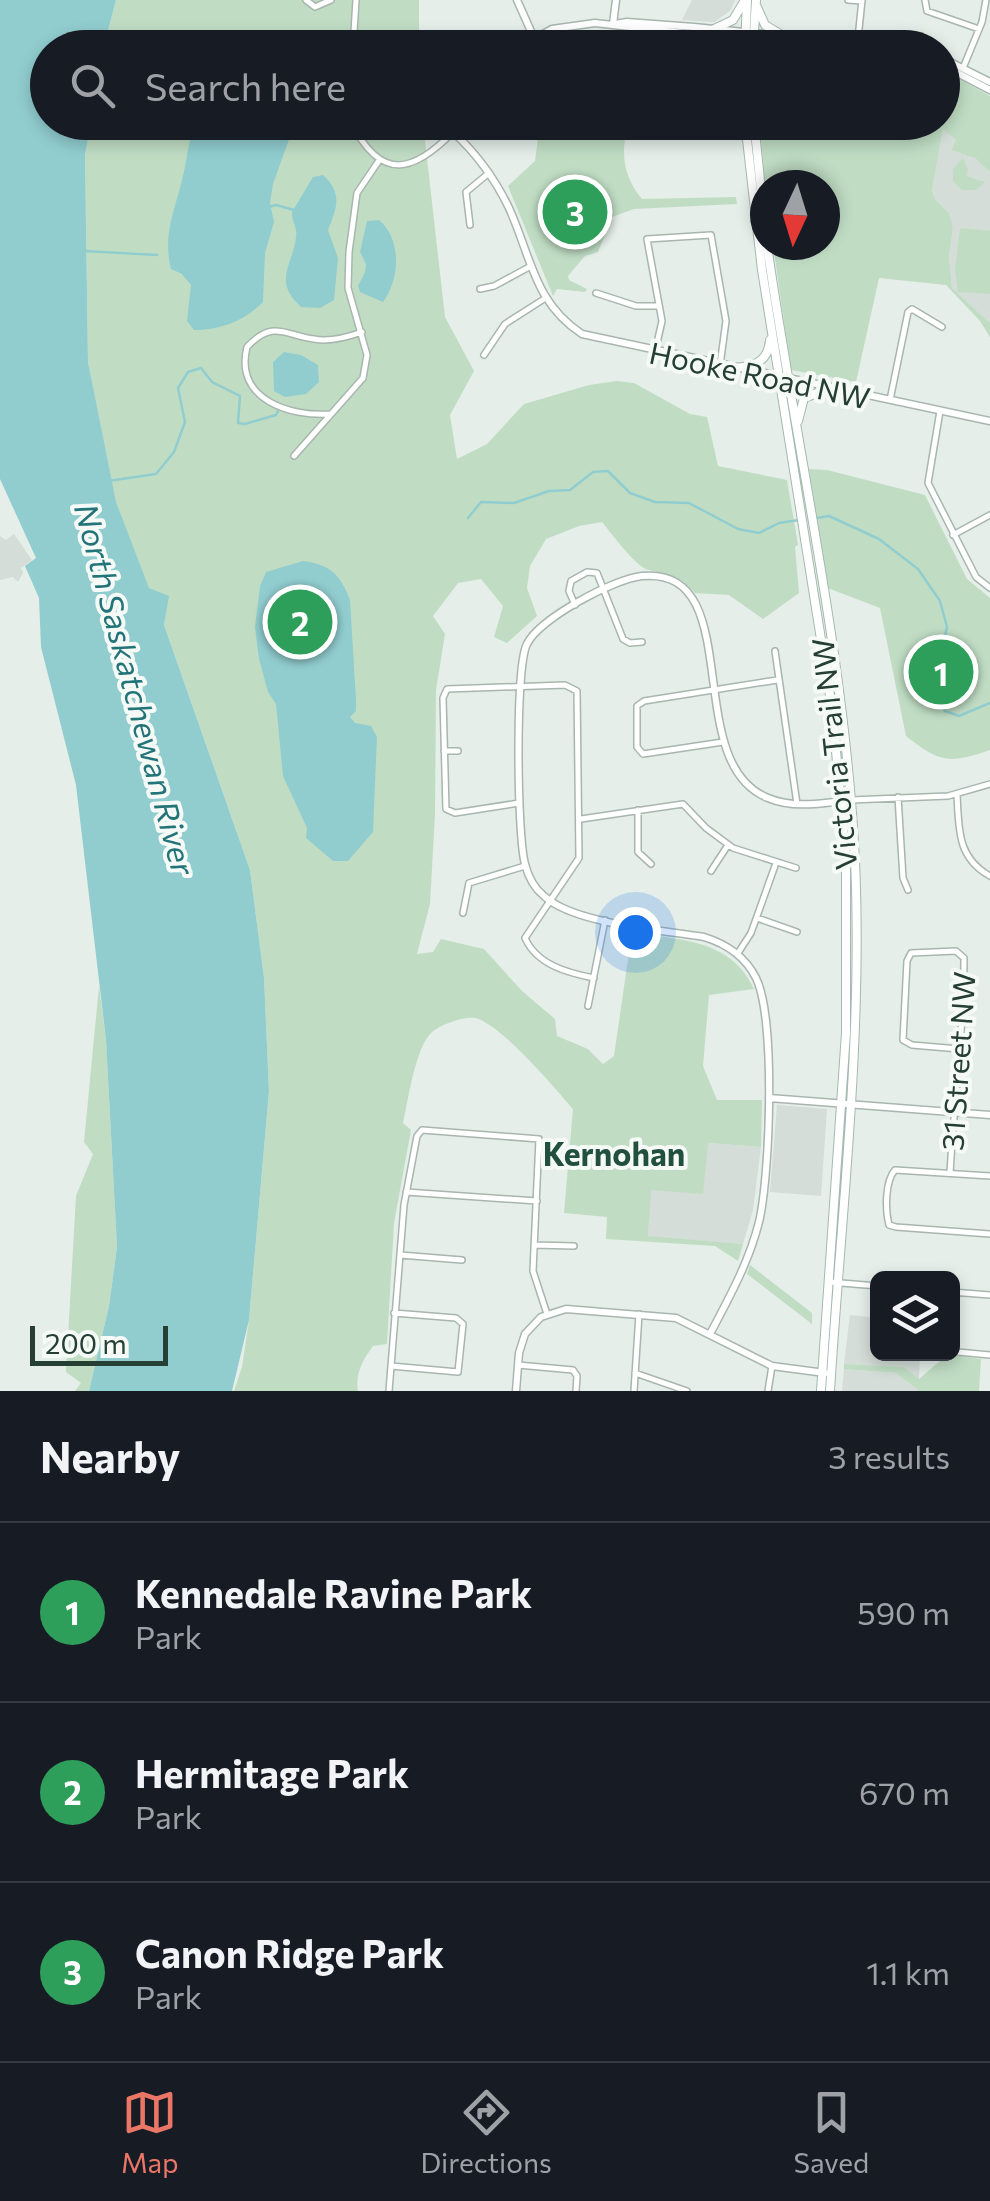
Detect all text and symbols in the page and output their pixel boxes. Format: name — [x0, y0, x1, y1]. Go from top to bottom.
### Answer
search box — [30, 30, 960, 140]
icon: search — [65, 58, 120, 113]
text: Search here — [145, 62, 346, 109]
north arrow — [750, 170, 840, 260]
pin: 3 — [542, 174, 608, 250]
street label: Hooke Road NW — [646, 333, 874, 415]
water label: North Saskatchewan River — [67, 499, 205, 880]
pin: 2 — [268, 584, 332, 660]
pin: 1 — [908, 634, 974, 710]
street label: Victoria Trail NW — [802, 636, 864, 872]
your location — [610, 907, 661, 958]
street label: 31 Street NW — [932, 970, 982, 1152]
district label: Kernohan — [543, 1133, 685, 1173]
map controls — [870, 1271, 960, 1361]
button: layers — [870, 1271, 960, 1361]
scale bar — [30, 1321, 168, 1366]
text: 200 m — [45, 1326, 127, 1360]
text: Nearby — [40, 1430, 180, 1482]
text: 3 results — [828, 1436, 950, 1476]
text: Kennedale Ravine Park — [135, 1569, 532, 1616]
text: 1 — [65, 1592, 80, 1632]
text: 590 m — [857, 1592, 950, 1632]
text: Park — [135, 1616, 202, 1656]
text: Hermitage Park — [135, 1749, 409, 1796]
text: 2 — [63, 1772, 82, 1812]
text: 670 m — [859, 1772, 950, 1812]
text: Park — [135, 1796, 202, 1836]
text: Canon Ridge Park — [135, 1929, 444, 1976]
text: 3 — [63, 1952, 82, 1992]
text: 1.1 km — [866, 1952, 950, 1992]
text: Park — [135, 1976, 202, 2016]
tab: Map — [121, 2085, 179, 2179]
tab: Directions — [420, 2085, 552, 2179]
tab: Saved — [794, 2085, 869, 2179]

